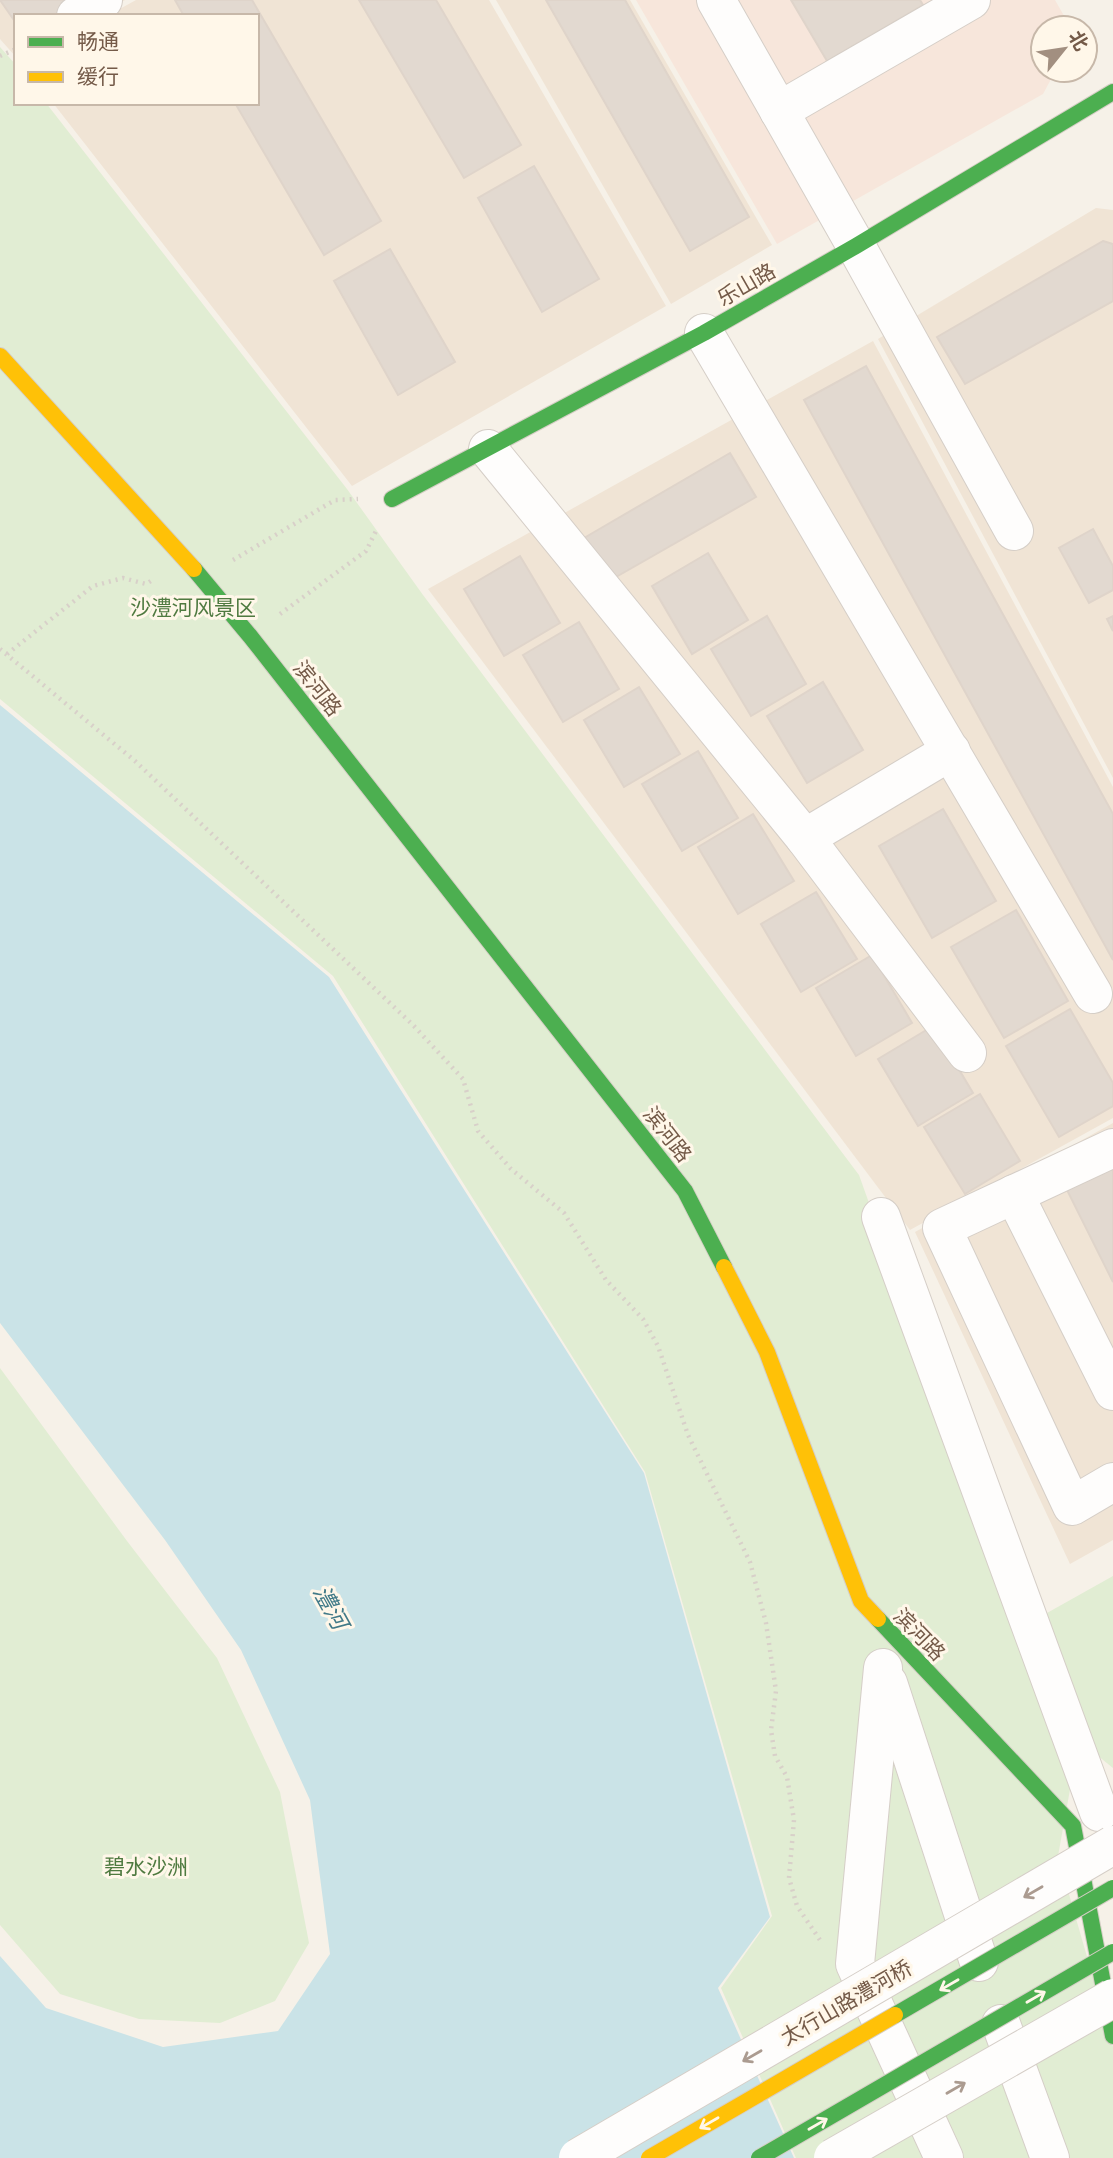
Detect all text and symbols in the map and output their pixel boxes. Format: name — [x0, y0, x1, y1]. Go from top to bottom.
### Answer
legend — [14, 14, 259, 105]
north arrow — [1029, 14, 1099, 84]
text: 北 — [1064, 26, 1094, 55]
text: 畅通 — [77, 28, 119, 54]
text: 缓行 — [77, 63, 119, 89]
street label: 乐山路 — [712, 257, 780, 311]
park label: 沙澧河风景区 — [130, 594, 256, 620]
street label: 滨河路 — [288, 655, 348, 721]
street label: 滨河路 — [638, 1101, 698, 1167]
water label: 澧河 — [307, 1580, 357, 1638]
street label: 滨河路 — [889, 1602, 951, 1666]
park label: 碧水沙洲 — [104, 1853, 188, 1879]
one-way arrow — [1023, 1886, 1044, 1899]
street label: 太行山路澧河桥 — [776, 1954, 916, 2050]
one-way arrow — [939, 1978, 959, 1992]
one-way arrow — [1025, 1990, 1045, 2004]
one-way arrow — [742, 2050, 762, 2064]
one-way arrow — [945, 2081, 965, 2095]
one-way arrow — [700, 2116, 720, 2130]
one-way arrow — [807, 2117, 827, 2131]

